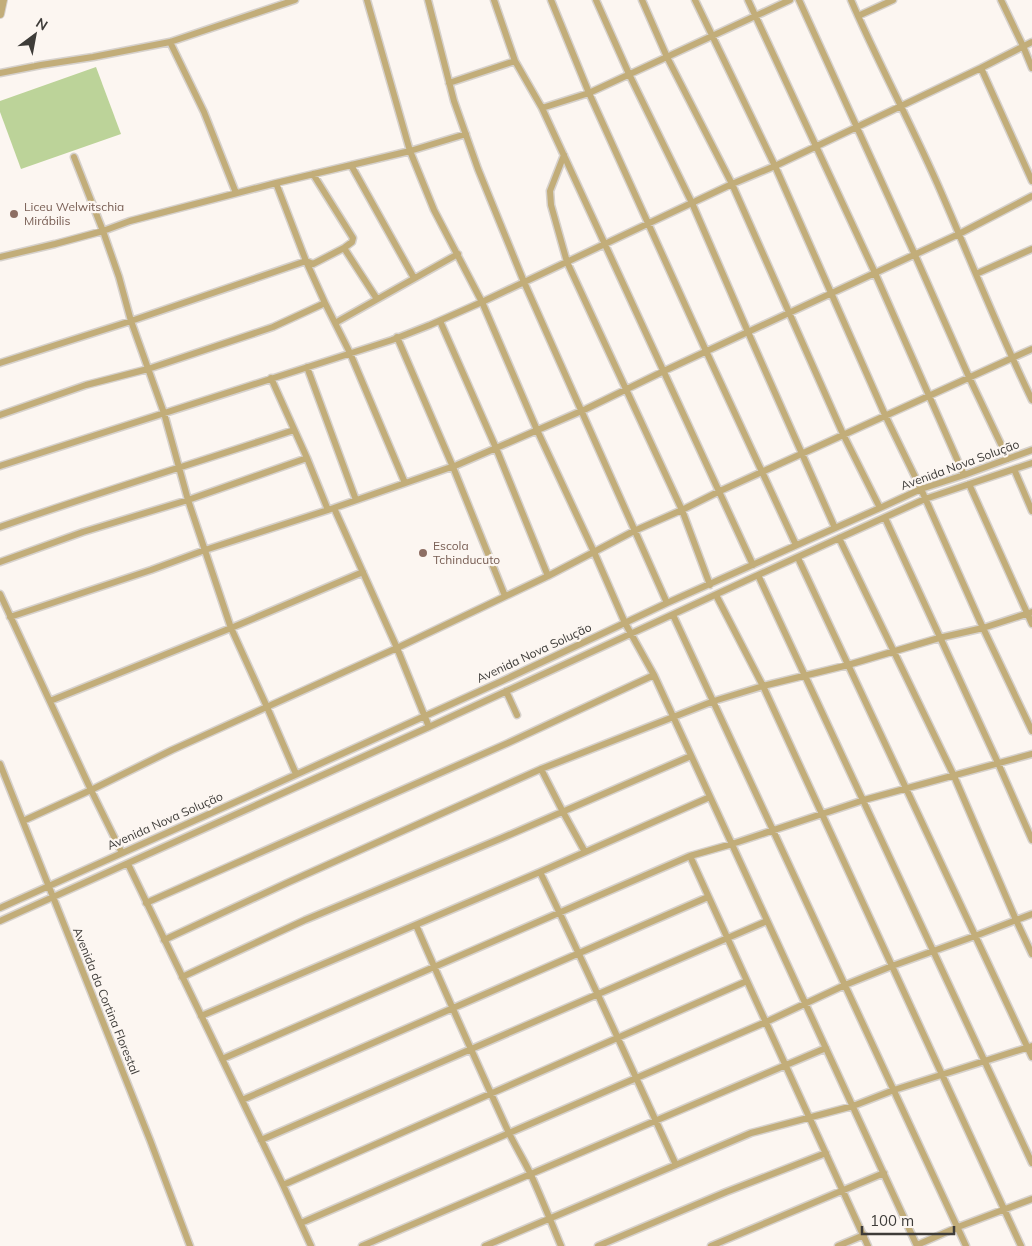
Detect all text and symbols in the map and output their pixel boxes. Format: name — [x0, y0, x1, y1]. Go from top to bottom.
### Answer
north arrow — [10, 10, 60, 60]
text: N — [33, 14, 51, 34]
place label: Liceu Welwitschia Mirábilis — [24, 199, 124, 228]
marker: Liceu Welwitschia Mirábilis — [8, 208, 20, 220]
street label: Avenida Nova Solução — [898, 436, 1021, 493]
place label: Escola Tchinducuto — [433, 538, 500, 567]
marker: Escola Tchinducuto — [417, 547, 429, 559]
street label: Avenida Nova Solução — [474, 619, 594, 686]
street label: Avenida Nova Solução — [105, 788, 225, 853]
street label: Avenida da Cortina Florestal — [70, 925, 143, 1077]
scale bar — [862, 1204, 954, 1236]
text: 100 m — [870, 1211, 914, 1230]

